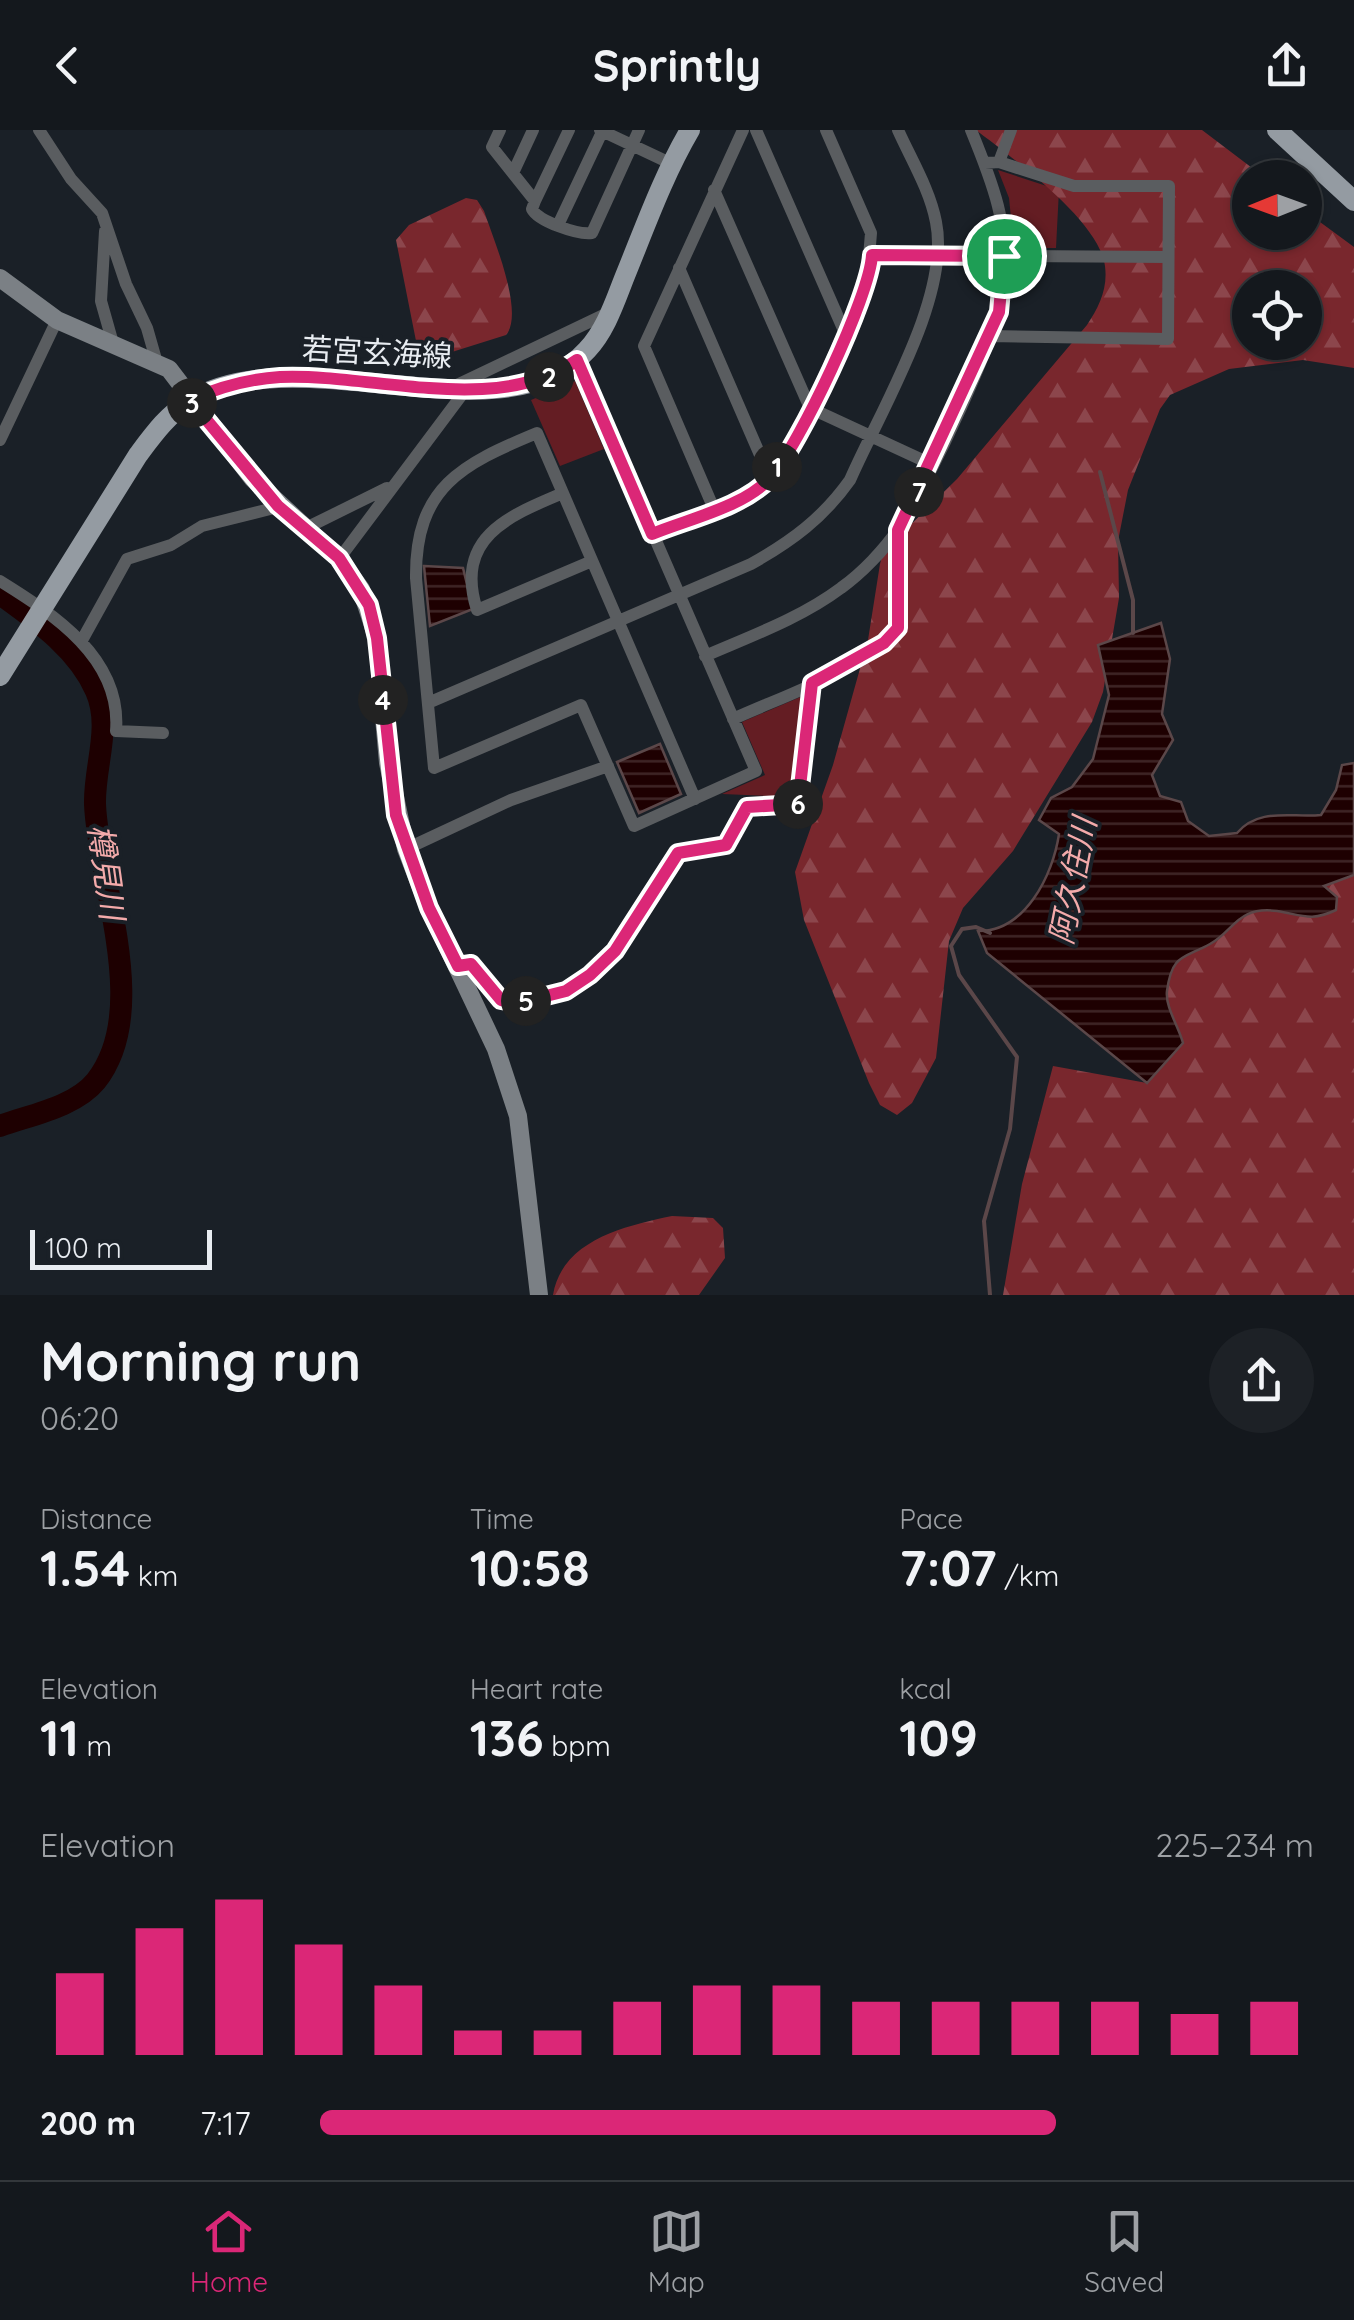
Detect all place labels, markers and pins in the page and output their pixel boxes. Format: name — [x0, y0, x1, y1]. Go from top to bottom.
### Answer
pin — [962, 214, 1047, 299]
pin: 2 — [524, 352, 574, 402]
pin: 3 — [167, 378, 217, 428]
pin: 1 — [752, 442, 802, 492]
pin: 7 — [894, 467, 944, 517]
pin: 4 — [358, 675, 408, 725]
pin: 6 — [773, 779, 823, 829]
pin: 5 — [501, 976, 551, 1026]

